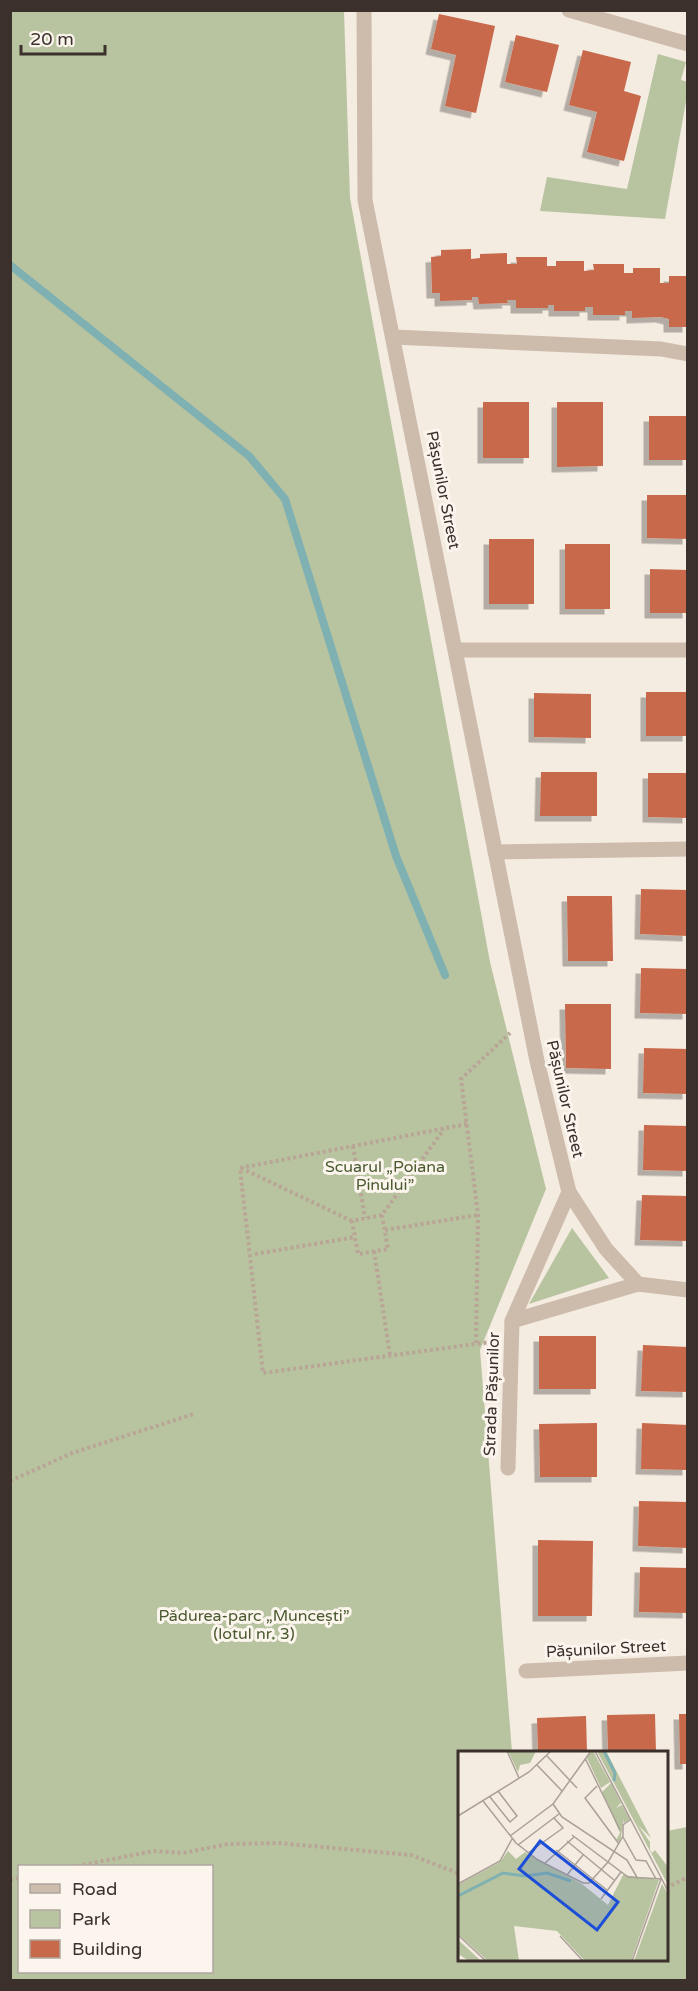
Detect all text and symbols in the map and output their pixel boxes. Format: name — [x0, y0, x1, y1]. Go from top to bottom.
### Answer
scale bar — [21, 18, 105, 56]
text: 20 m — [30, 28, 74, 50]
street label: Pășunilor Street — [422, 429, 464, 551]
street label: Pășunilor Street — [542, 1038, 588, 1160]
park label: Scuarul „Poiana Pinului” — [325, 1157, 445, 1195]
street label: Strada Pășunilor — [480, 1331, 504, 1456]
park label: Pădurea-parc „Muncești” (lotul nr. 3) — [158, 1606, 350, 1644]
street label: Pășunilor Street — [545, 1636, 667, 1662]
inset map — [458, 1751, 668, 1961]
legend — [18, 1865, 213, 1973]
text: Road — [72, 1878, 117, 1900]
text: Park — [72, 1908, 111, 1930]
text: Building — [72, 1938, 142, 1960]

